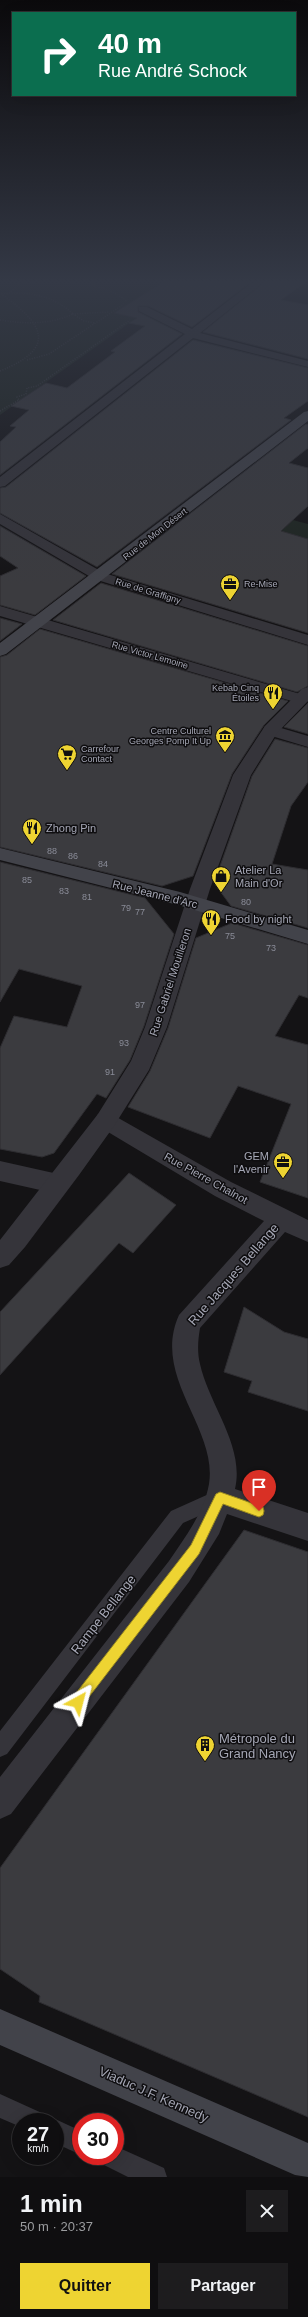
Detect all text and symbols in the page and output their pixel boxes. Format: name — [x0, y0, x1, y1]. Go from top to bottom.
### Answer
icon: right — [32, 28, 84, 80]
text: 40 m — [98, 28, 162, 59]
text: Rue André Schock — [98, 61, 247, 81]
street label: Rue de Mon Désert — [121, 506, 189, 562]
office icon: Re-Mise — [219, 573, 241, 601]
street label: Rue de Graffigny — [114, 576, 182, 606]
place label: Re-Mise — [244, 579, 278, 589]
street label: Rue Victor Lemoine — [111, 639, 189, 671]
restaurant icon: Kebab Cinq Étoiles — [262, 682, 284, 710]
place label: Kebab Cinq Étoiles — [212, 683, 259, 703]
museum icon: Centre Culturel Georges Pomp It Up — [214, 725, 236, 753]
place label: Centre Culturel Georges Pomp It Up — [129, 726, 211, 746]
supermarket icon: Carrefour Contact — [56, 743, 78, 771]
place label: Carrefour Contact — [81, 744, 119, 764]
restaurant icon: Zhong Pin — [21, 817, 43, 845]
place label: Zhong Pin — [46, 822, 96, 834]
house number: 88 — [47, 846, 57, 856]
house number: 86 — [68, 851, 78, 861]
house number: 84 — [98, 859, 108, 869]
place label: Atelier La Main d'Or — [235, 864, 283, 889]
shop icon: Atelier La Main d'Or — [210, 865, 232, 893]
house number: 85 — [22, 875, 32, 885]
street label: Rue Jeanne d'Arc — [111, 878, 199, 910]
house number: 83 — [59, 886, 69, 896]
house number: 81 — [82, 892, 92, 902]
house number: 80 — [241, 897, 251, 907]
house number: 79 — [121, 903, 131, 913]
house number: 77 — [135, 907, 145, 917]
restaurant icon: Food by night — [200, 908, 222, 936]
place label: Food by night — [225, 913, 292, 925]
street label: Rue Gabriel Mouilleron — [147, 927, 193, 1037]
house number: 75 — [225, 931, 235, 941]
house number: 73 — [266, 943, 276, 953]
house number: 97 — [135, 1000, 145, 1010]
house number: 93 — [119, 1038, 129, 1048]
house number: 91 — [105, 1067, 115, 1077]
street label: Rue Pierre Chalnot — [162, 1150, 250, 1206]
place label: GEM l'Avenir — [233, 1150, 269, 1175]
office icon: GEM l'Avenir — [272, 1151, 294, 1179]
street label: Rue Jacques Bellange — [185, 1220, 282, 1328]
pin — [242, 1470, 276, 1511]
icon: arrive — [248, 1476, 270, 1498]
street label: Rampe Bellange — [68, 1572, 139, 1657]
position arrow — [57, 1681, 99, 1723]
place label: Métropole du Grand Nancy — [219, 1731, 296, 1761]
building icon: Métropole du Grand Nancy — [194, 1734, 216, 1762]
street label: Viaduc J.F. Kennedy — [97, 2064, 211, 2126]
speed limit sign: 30 — [72, 2113, 124, 2165]
text: 27 — [27, 2123, 49, 2145]
text: km/h — [27, 2143, 49, 2154]
text: 1 min — [20, 2190, 83, 2217]
button: close — [246, 2190, 288, 2232]
text: 50 m · 20:37 — [20, 2219, 93, 2234]
button: Quitter — [20, 2263, 150, 2309]
button: Partager — [158, 2263, 288, 2309]

